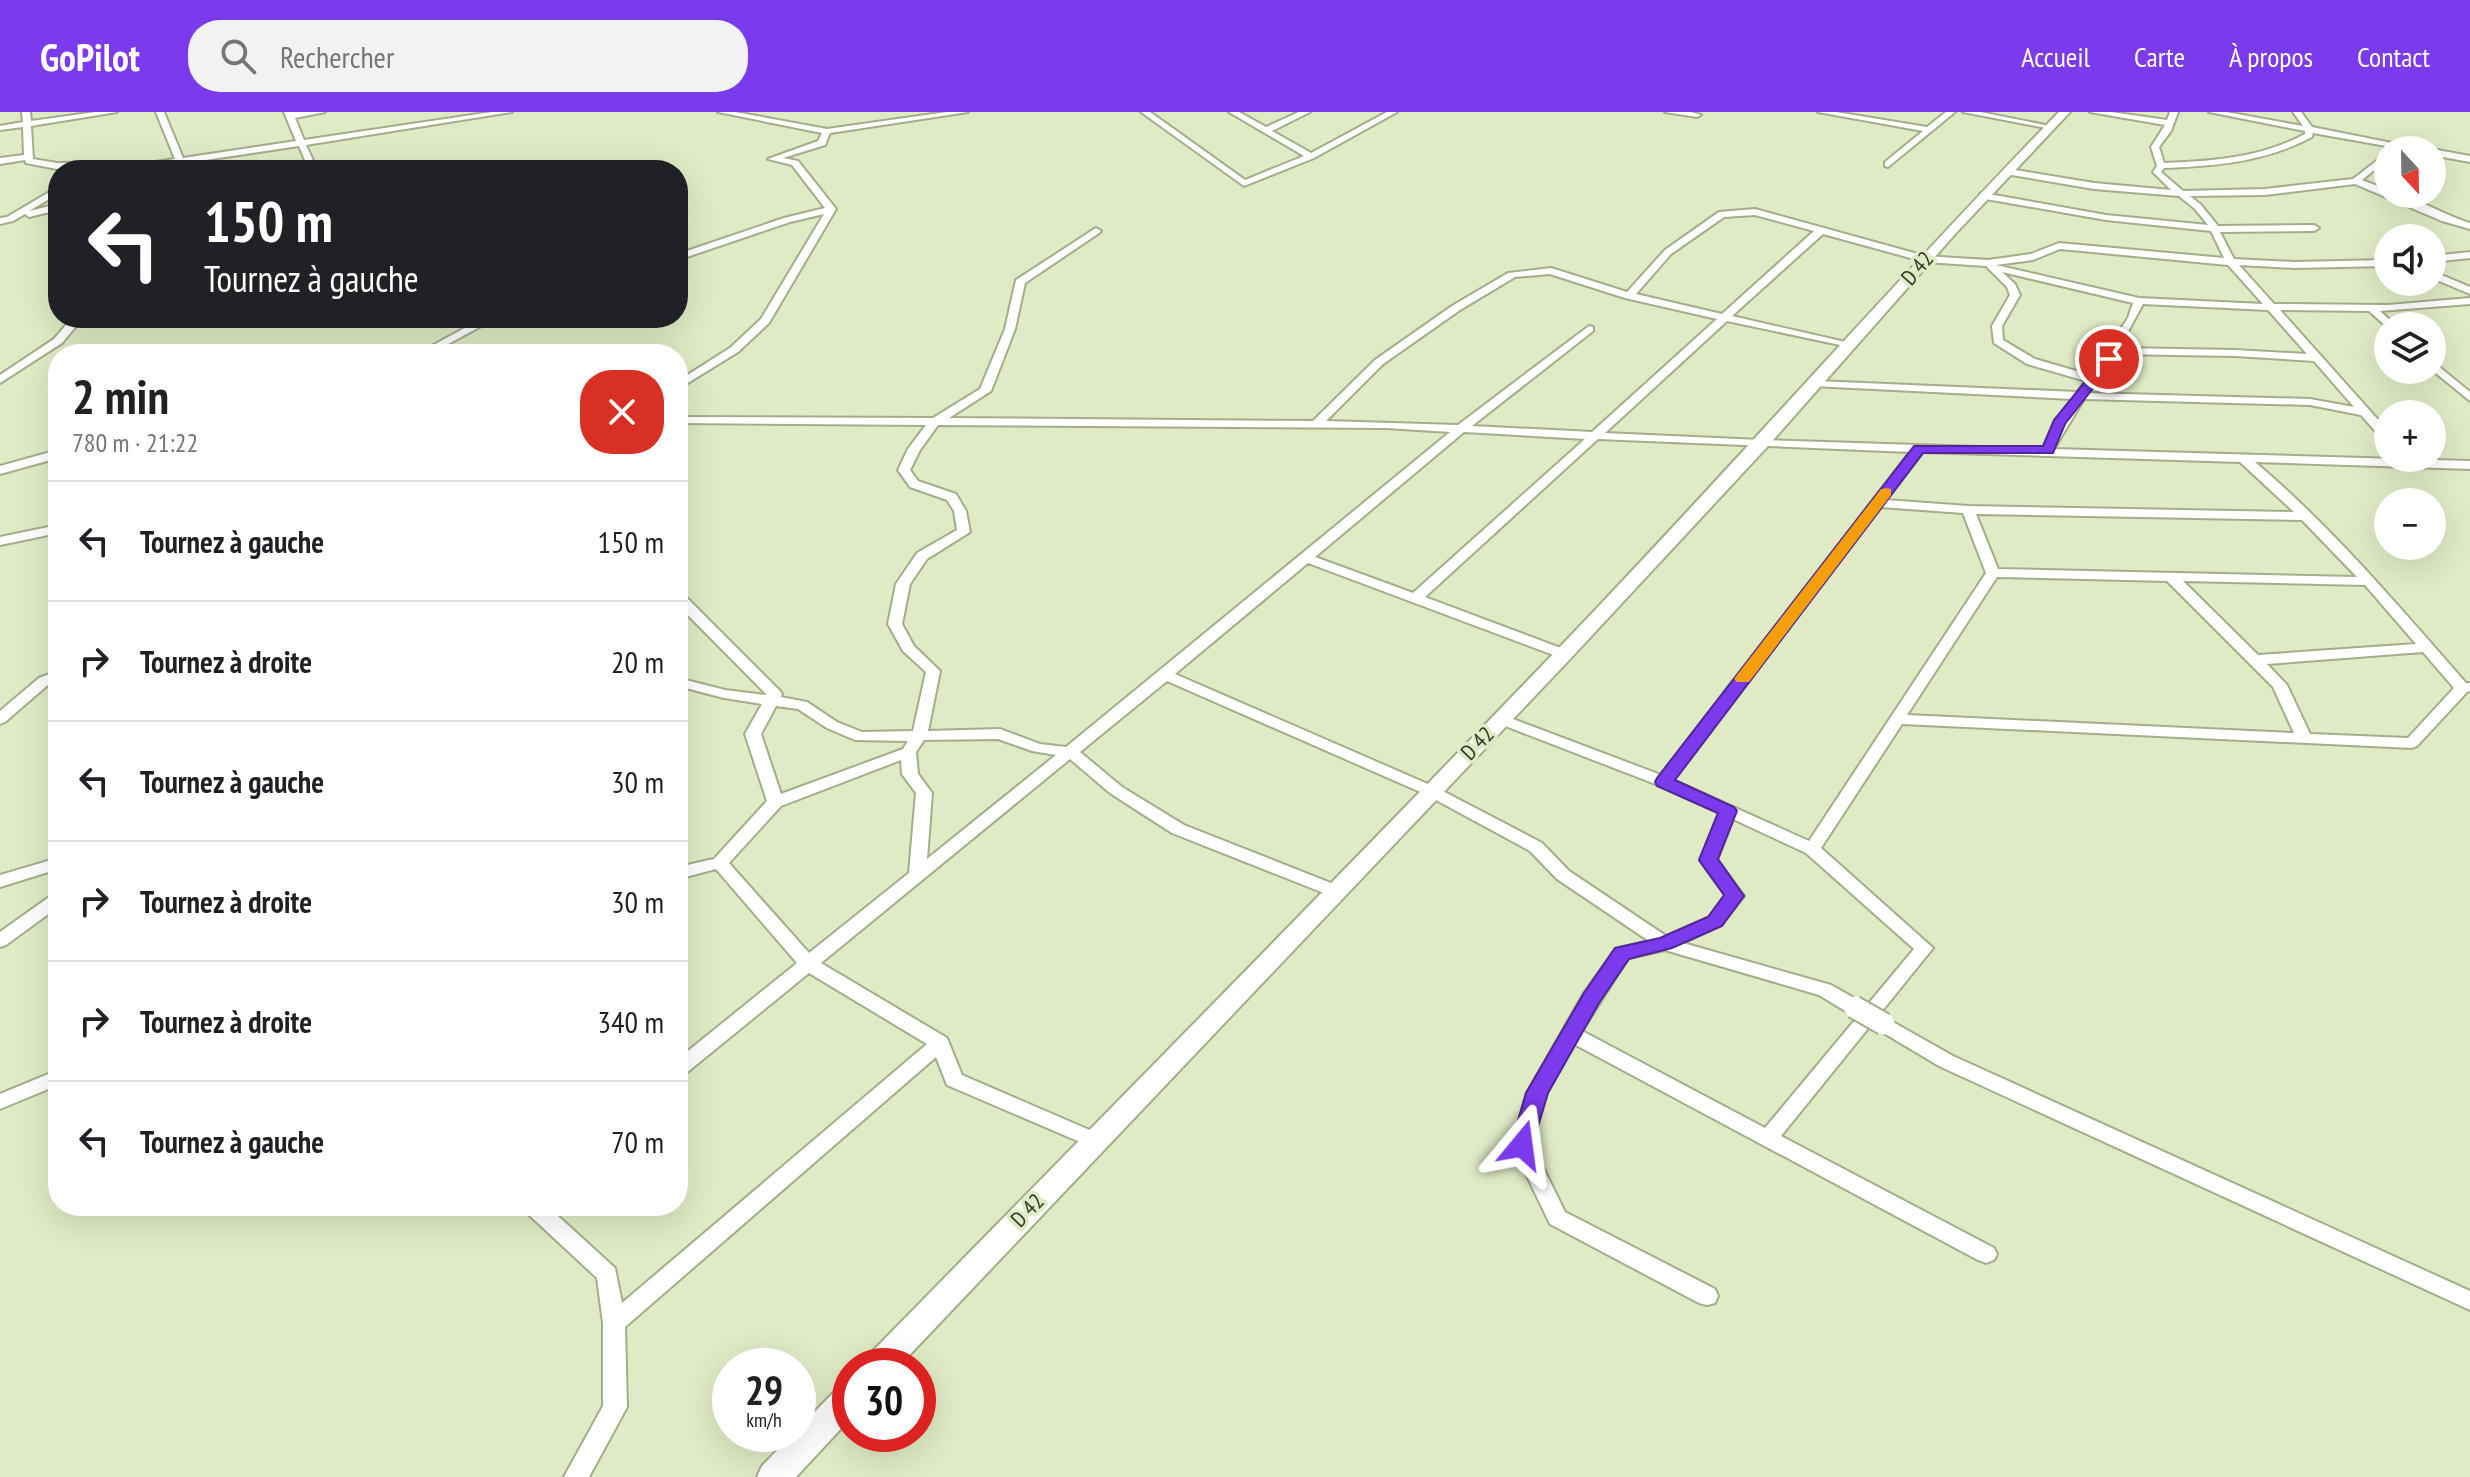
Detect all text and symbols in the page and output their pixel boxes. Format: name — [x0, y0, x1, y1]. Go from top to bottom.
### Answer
search box — [188, 20, 748, 92]
text: GoPilot — [40, 32, 140, 81]
icon: search — [216, 34, 260, 78]
text: Rechercher — [280, 37, 394, 76]
text: Accueil — [2021, 38, 2090, 75]
text: Carte — [2134, 38, 2185, 75]
text: À propos — [2229, 38, 2313, 75]
text: Contact — [2357, 38, 2430, 75]
north arrow — [2374, 136, 2446, 208]
map controls — [2374, 136, 2446, 560]
text: 150 m — [204, 185, 333, 257]
icon: left — [72, 192, 176, 296]
button: sound — [2374, 224, 2446, 296]
street label: D 42 — [1895, 245, 1939, 291]
text: Tournez à gauche — [204, 255, 419, 302]
button: layers — [2374, 312, 2446, 384]
pin — [2075, 325, 2143, 393]
icon: arrive — [2087, 337, 2131, 381]
text: 2 min — [72, 365, 169, 427]
button: close — [580, 370, 664, 454]
button: + — [2374, 400, 2446, 472]
text: 780 m · 21:22 — [72, 426, 198, 459]
button: − — [2374, 488, 2446, 560]
icon: left — [72, 519, 116, 563]
text: Tournez à gauche — [140, 522, 324, 561]
text: 150 m — [598, 522, 664, 561]
icon: right — [72, 639, 116, 683]
text: Tournez à droite — [140, 642, 312, 681]
text: 20 m — [611, 642, 664, 681]
street label: D 42 — [1454, 720, 1500, 766]
icon: left — [72, 759, 116, 803]
text: Tournez à gauche — [140, 762, 324, 801]
text: 30 m — [611, 762, 664, 801]
icon: right — [72, 879, 116, 923]
text: Tournez à droite — [140, 882, 312, 921]
text: 30 m — [611, 882, 664, 921]
icon: right — [72, 999, 116, 1043]
text: Tournez à droite — [140, 1002, 312, 1041]
text: 340 m — [598, 1002, 664, 1041]
position arrow — [1480, 1103, 1564, 1187]
icon: left — [72, 1119, 116, 1163]
text: Tournez à gauche — [140, 1122, 324, 1161]
text: 70 m — [611, 1122, 664, 1161]
street label: D 42 — [1004, 1187, 1050, 1233]
speed limit sign: 30 — [832, 1348, 936, 1452]
text: 29 — [745, 1364, 783, 1416]
text: km/h — [746, 1407, 782, 1433]

